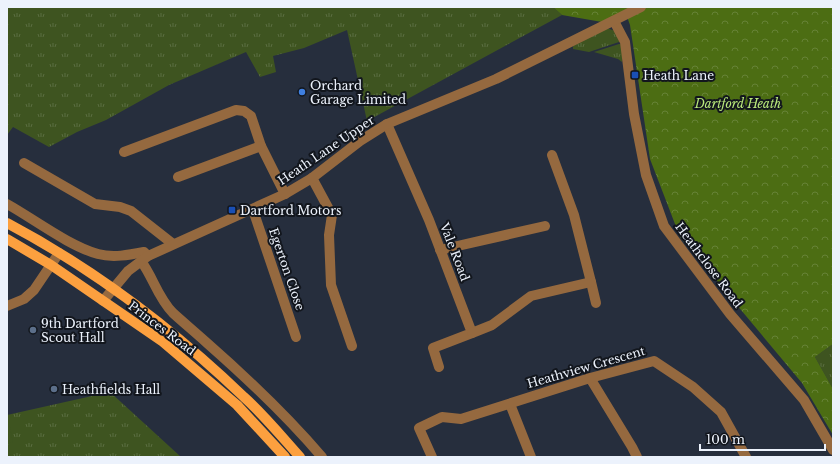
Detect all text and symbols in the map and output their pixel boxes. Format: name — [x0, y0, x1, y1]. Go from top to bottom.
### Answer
place label: Heath Lane — [643, 68, 714, 83]
marker: Heath Lane — [630, 70, 640, 80]
place label: Orchard Garage Limited — [310, 78, 406, 107]
marker: Orchard Garage Limited — [297, 87, 307, 97]
park label: Dartford Heath — [694, 96, 781, 111]
street label: Heath Lane Upper — [275, 112, 377, 188]
place label: Dartford Motors — [240, 203, 341, 218]
marker: Dartford Motors — [227, 205, 237, 215]
street label: Heathclose Road — [672, 219, 746, 311]
street label: Vale Road — [437, 220, 473, 283]
street label: Egerton Close — [266, 226, 308, 312]
street label: Princes Road — [125, 298, 199, 358]
place label: 9th Dartford Scout Hall — [41, 316, 119, 345]
marker: 9th Dartford Scout Hall — [28, 325, 38, 335]
street label: Heathview Crescent — [525, 343, 647, 391]
place label: Heathfields Hall — [62, 382, 160, 397]
marker: Heathfields Hall — [49, 384, 59, 394]
scale bar — [700, 426, 825, 452]
text: 100 m — [706, 432, 745, 447]

